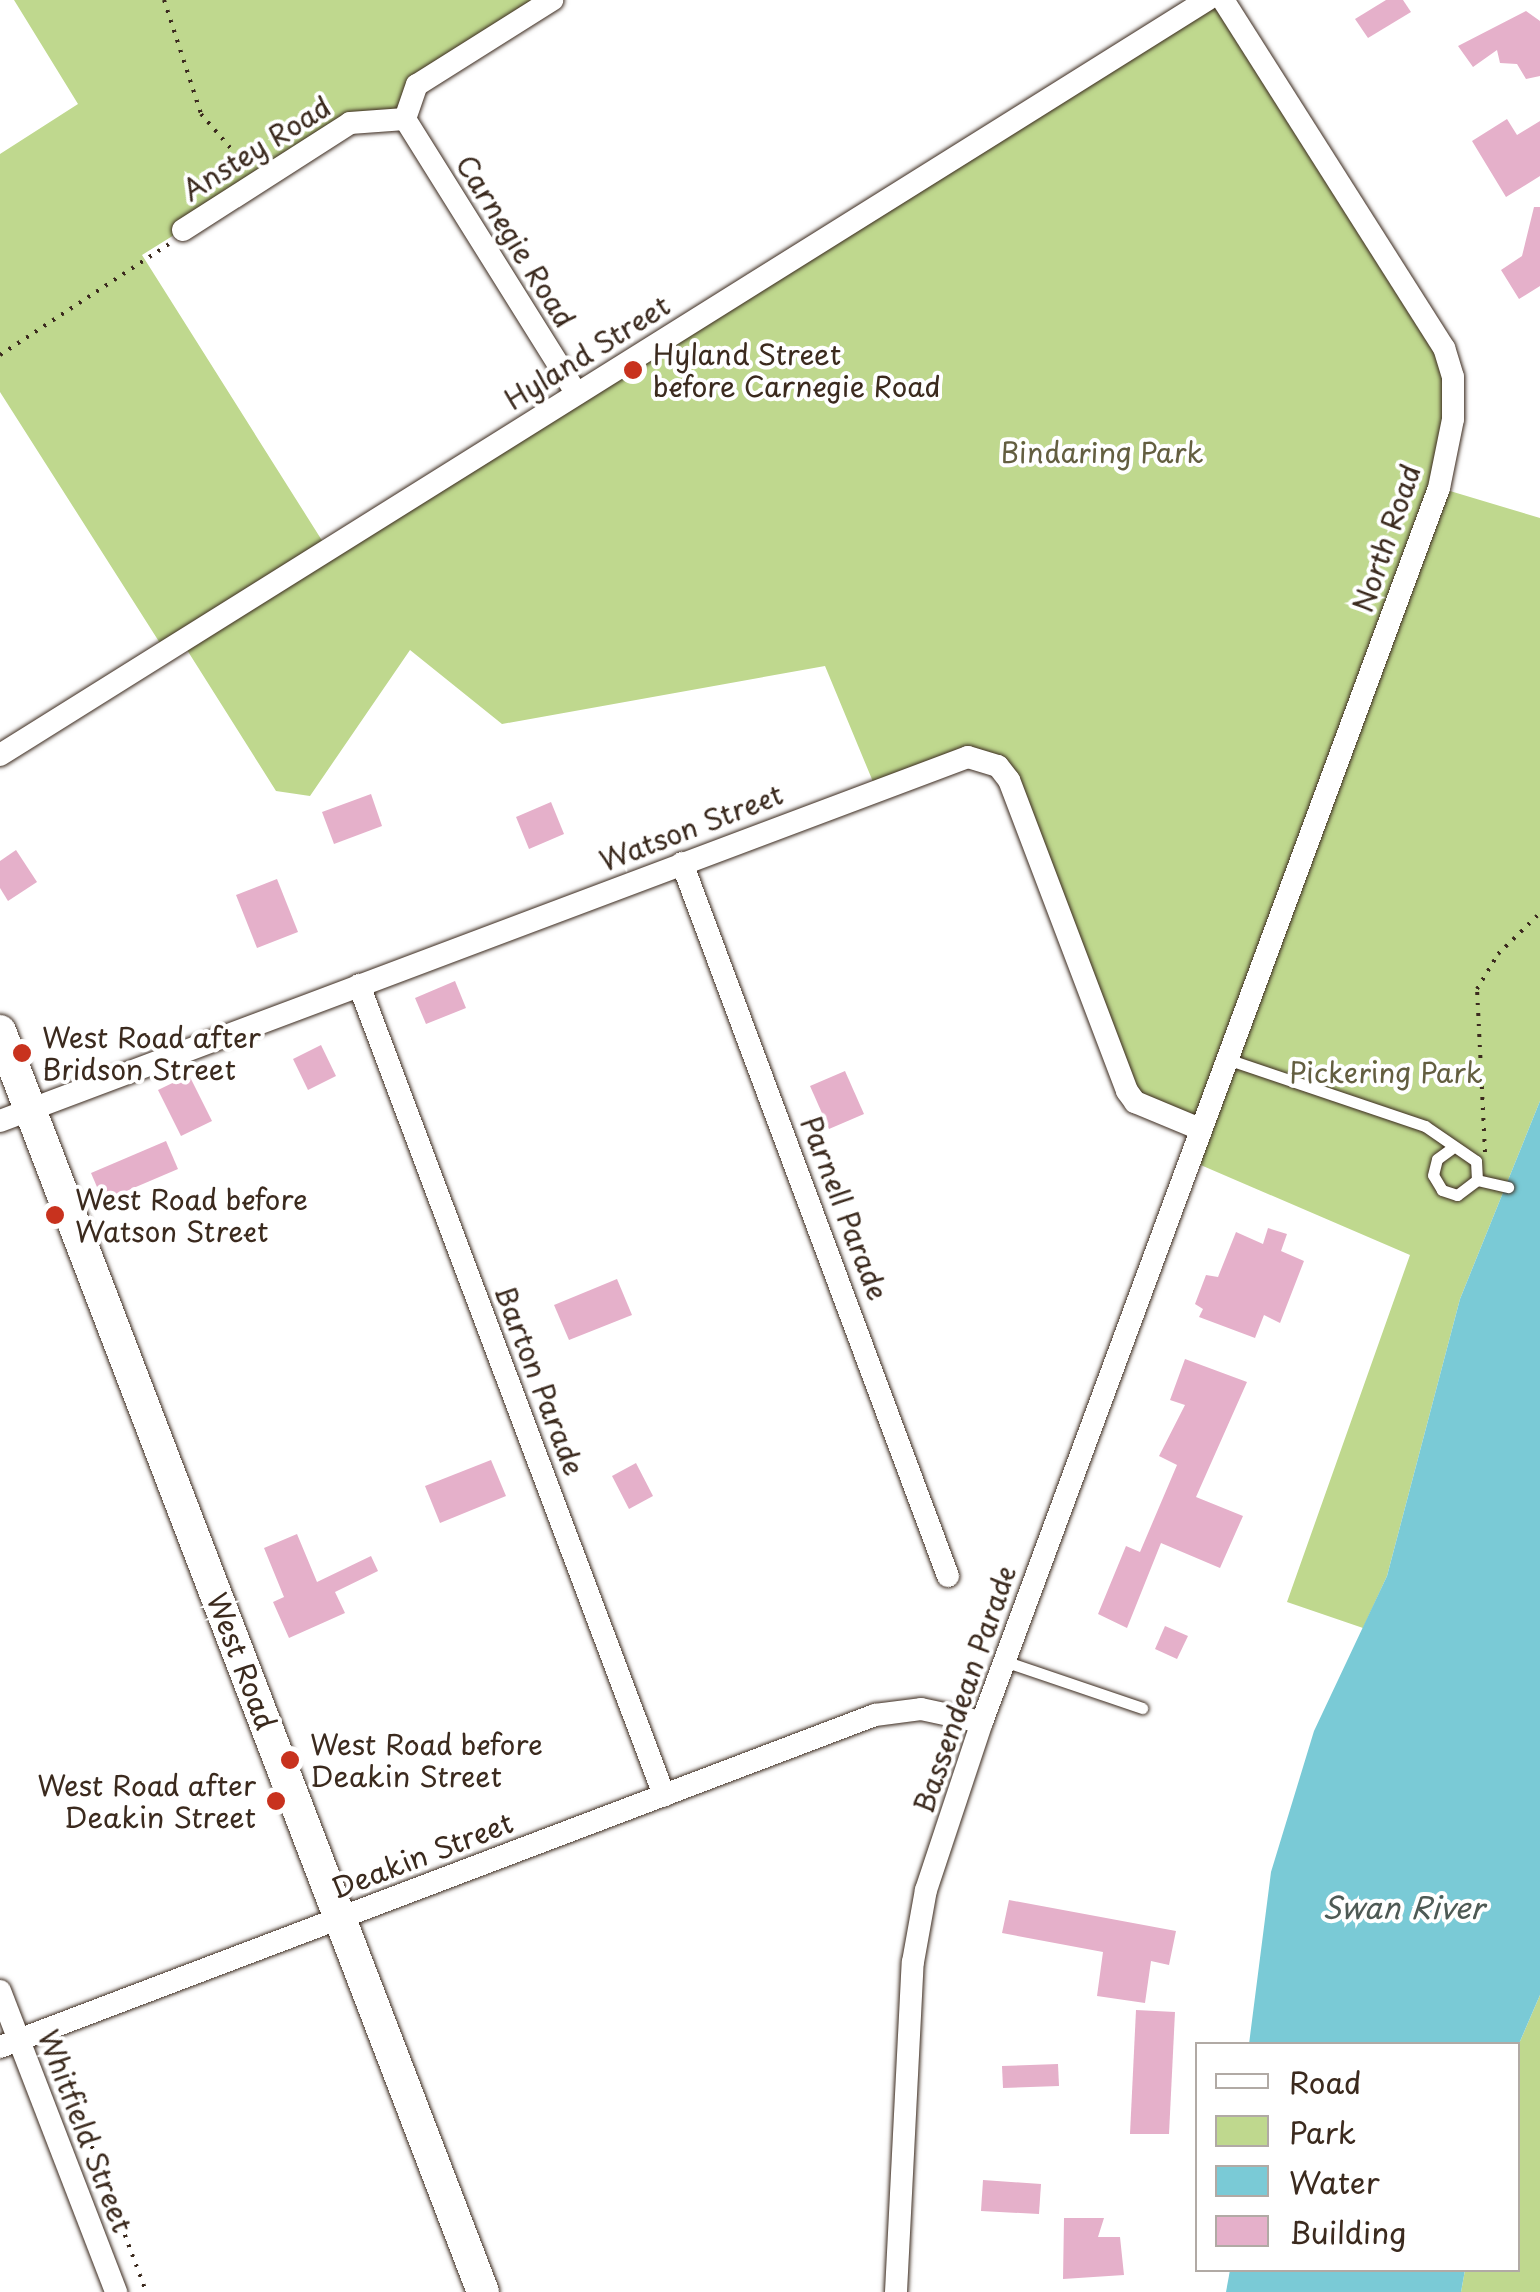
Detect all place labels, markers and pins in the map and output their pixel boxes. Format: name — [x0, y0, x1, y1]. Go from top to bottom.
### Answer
place label: Hyland Street before Carnegie Road — [653, 337, 942, 403]
marker: Hyland Street before Carnegie Road — [622, 359, 644, 381]
place label: West Road after Bridson Street — [42, 1020, 261, 1086]
marker: West Road after Bridson Street — [11, 1042, 33, 1064]
place label: West Road before Watson Street — [75, 1182, 308, 1248]
marker: West Road before Watson Street — [44, 1204, 66, 1226]
place label: West Road before Deakin Street — [310, 1727, 543, 1793]
marker: West Road before Deakin Street — [279, 1749, 301, 1771]
place label: West Road after Deakin Street — [37, 1768, 256, 1834]
marker: West Road after Deakin Street — [265, 1790, 287, 1812]

